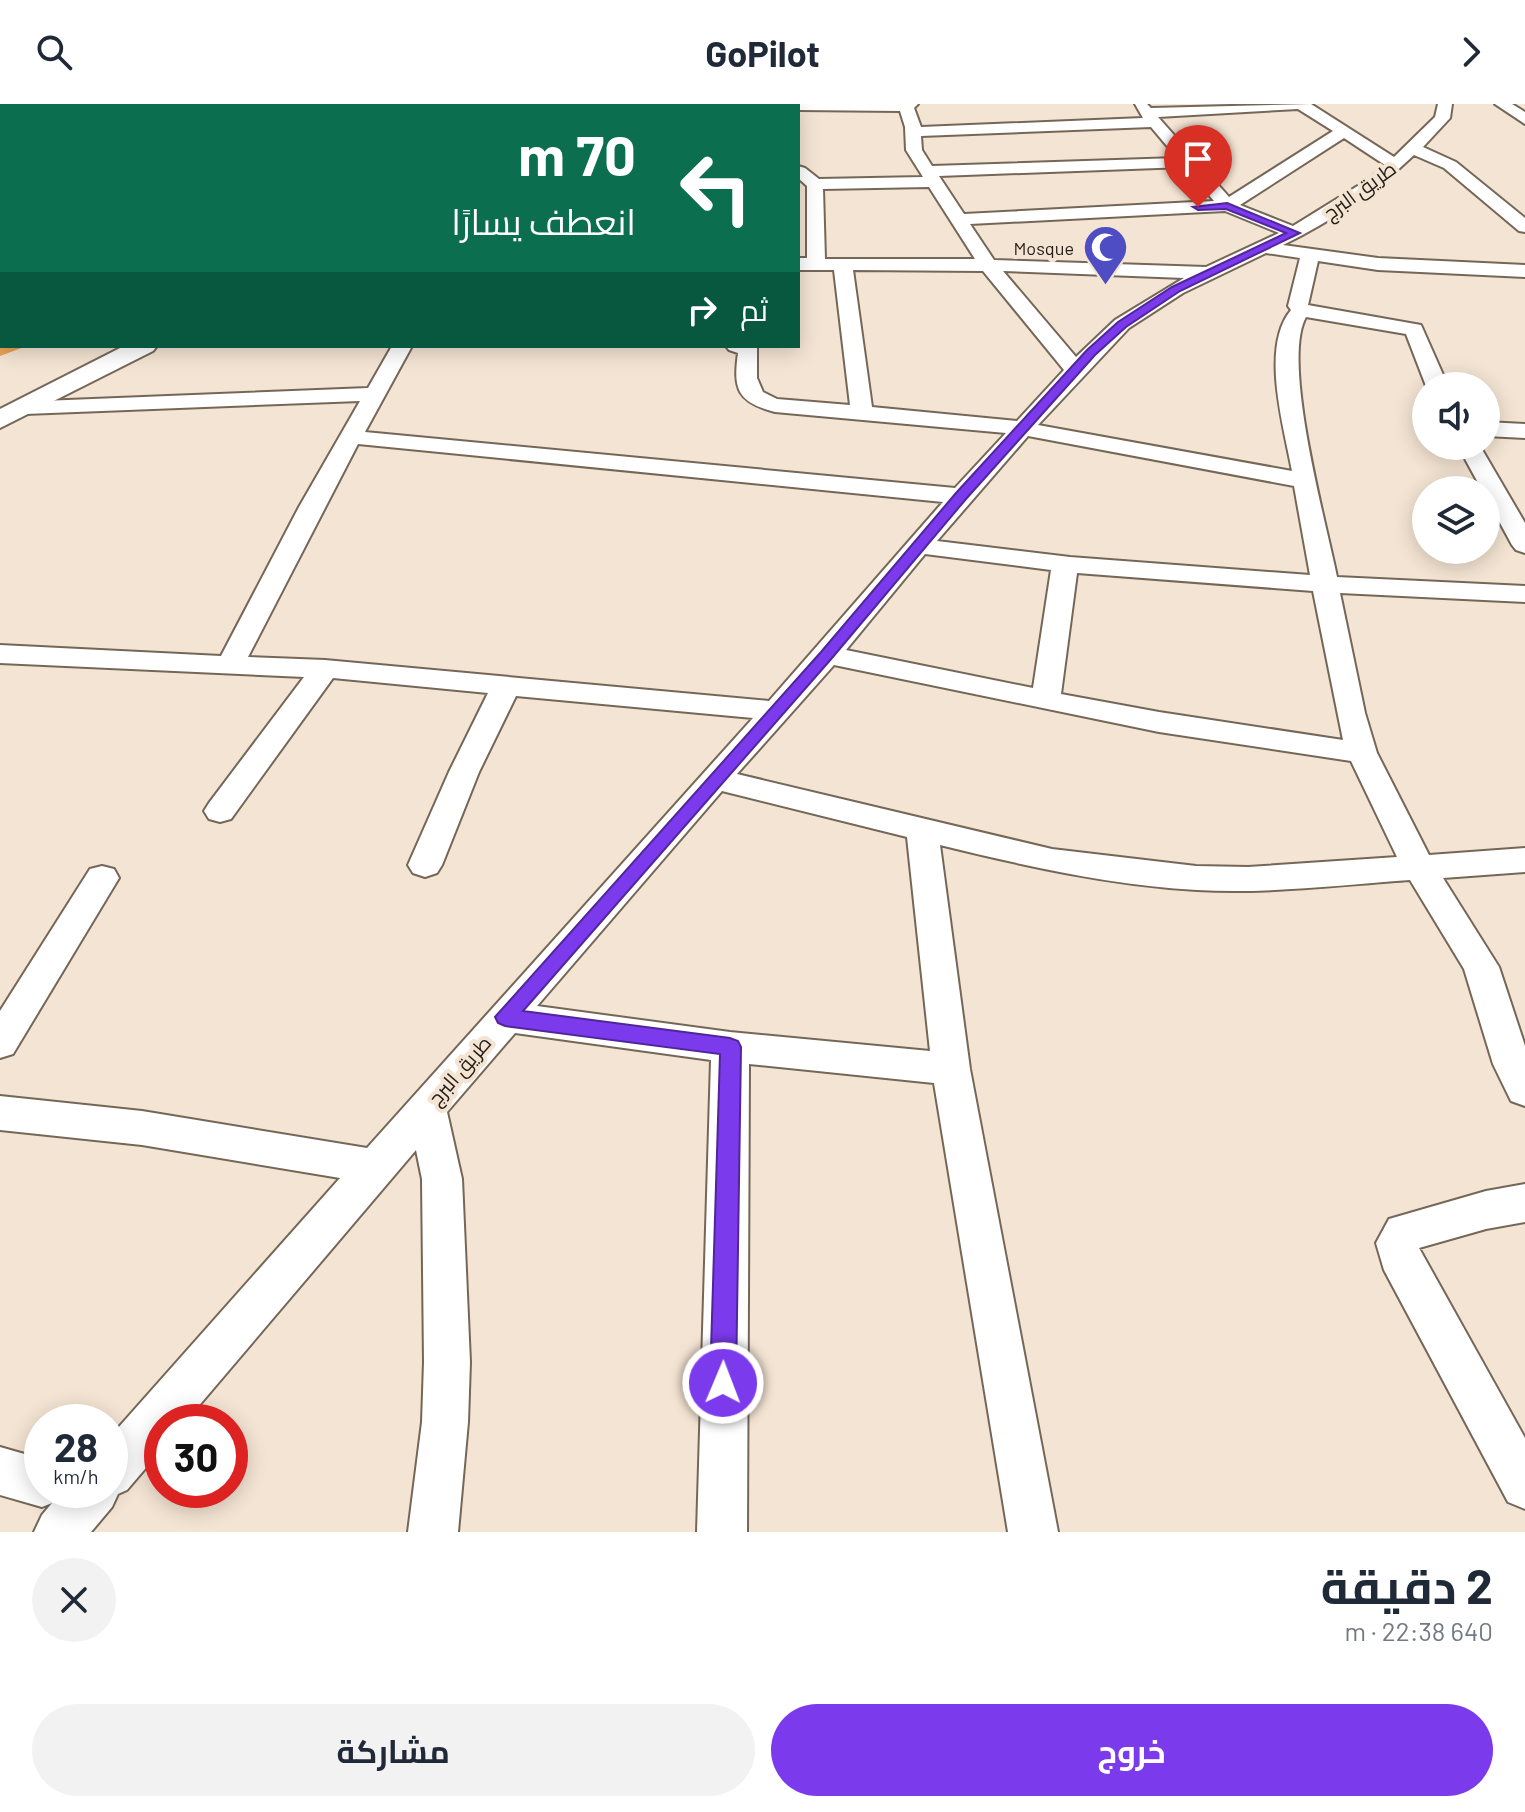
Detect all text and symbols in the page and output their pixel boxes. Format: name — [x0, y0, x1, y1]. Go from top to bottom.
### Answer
icon: search — [32, 30, 76, 74]
icon: forward — [1449, 30, 1493, 74]
text: GoPilot — [705, 31, 820, 74]
text: 70 m — [518, 120, 636, 187]
pin — [1164, 125, 1232, 207]
icon: left — [664, 136, 768, 240]
icon: arrive — [1176, 137, 1220, 181]
street label: طريق البرج — [1318, 156, 1402, 227]
text: انعطف يسارًا — [451, 199, 636, 242]
mosque icon: Mosque — [1081, 224, 1129, 287]
place label: Mosque — [1013, 237, 1074, 259]
icon: right — [680, 288, 724, 332]
text: ثم — [740, 291, 768, 327]
map controls — [1412, 372, 1500, 564]
button: sound — [1412, 372, 1500, 460]
button: layers — [1412, 476, 1500, 564]
street label: طريق البرج — [422, 1030, 498, 1112]
position arrow — [681, 1341, 765, 1425]
speed limit sign: 30 — [144, 1404, 248, 1508]
text: 28 — [54, 1422, 98, 1470]
text: km/h — [53, 1464, 99, 1488]
text: 2 دقيقة — [1321, 1556, 1493, 1614]
button: close — [32, 1558, 116, 1642]
text: 640 m · 22:38 — [1344, 1615, 1493, 1646]
button: مشاركة — [32, 1704, 755, 1796]
button: خروج — [771, 1704, 1493, 1796]

